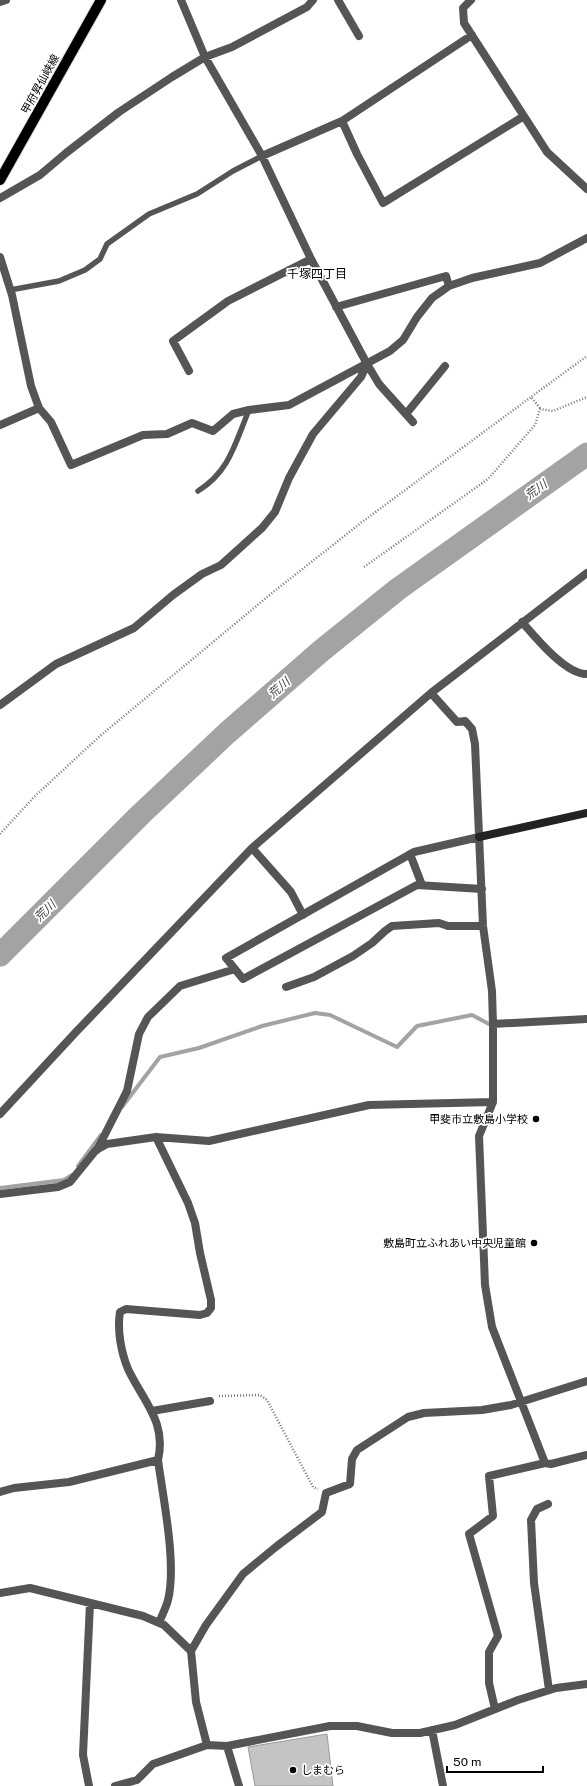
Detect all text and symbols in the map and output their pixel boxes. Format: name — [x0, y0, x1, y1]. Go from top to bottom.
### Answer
street label: 甲府昇仙峡線 — [19, 52, 61, 116]
district label: 千塚四丁目 — [287, 267, 347, 281]
water label: 荒川 — [522, 476, 551, 503]
water label: 荒川 — [265, 674, 294, 701]
water label: 荒川 — [31, 896, 60, 924]
place label: 甲斐市立敷島小学校 — [429, 1113, 528, 1125]
marker: 甲斐市立敷島小学校 — [531, 1114, 541, 1124]
place label: 敷島町立ふれあい中央児童館 — [383, 1237, 526, 1249]
marker: 敷島町立ふれあい中央児童館 — [529, 1238, 539, 1248]
scale bar — [447, 1748, 543, 1774]
text: 50 m — [453, 1755, 481, 1769]
place label: しまむら — [301, 1764, 345, 1776]
marker: しまむら — [288, 1765, 298, 1775]

